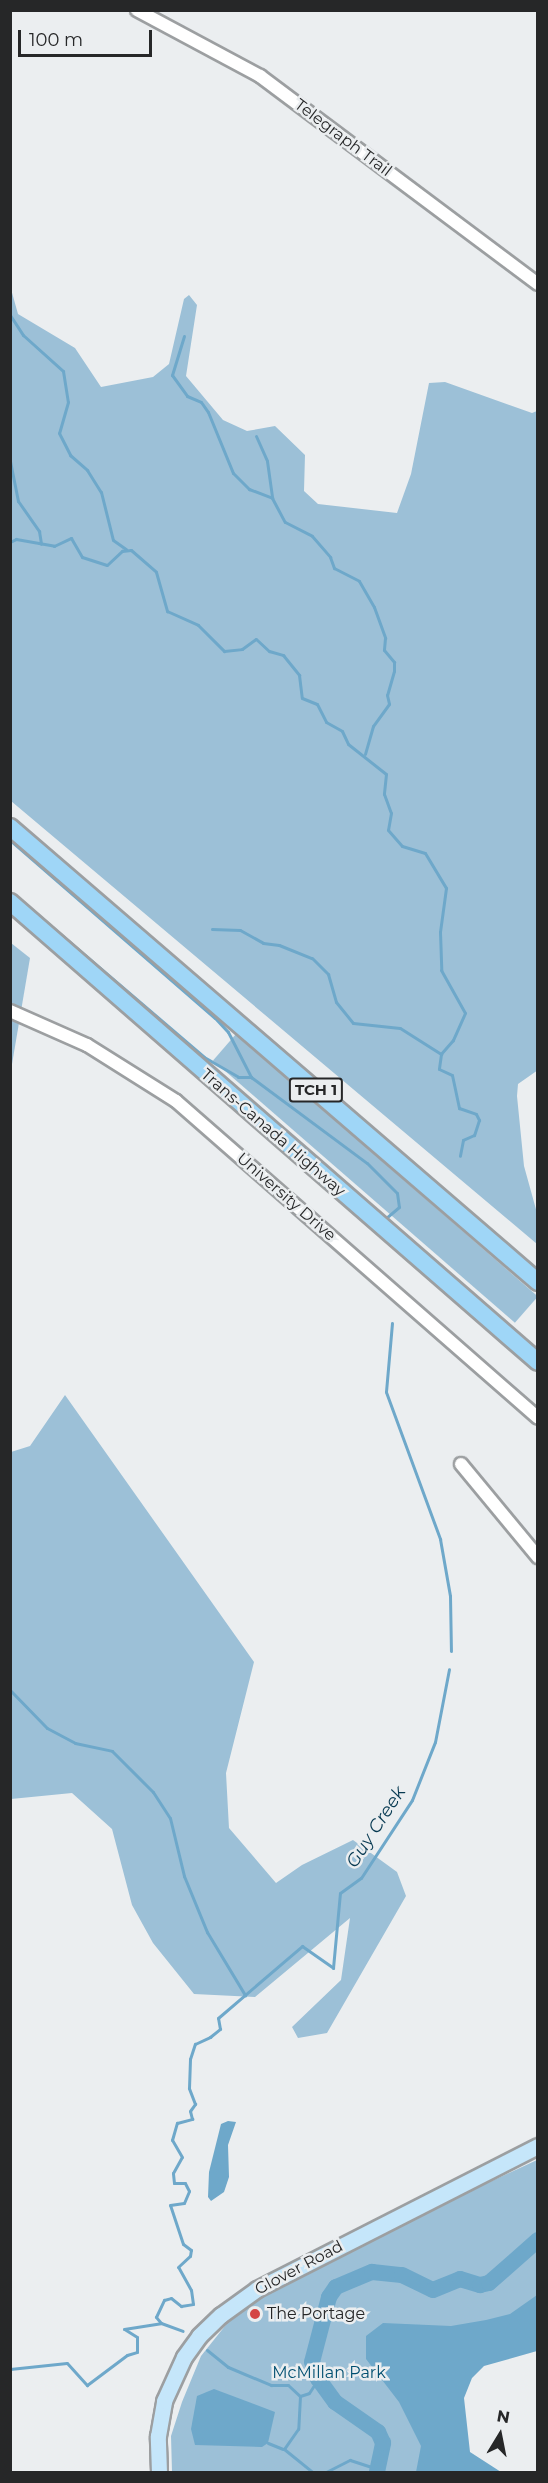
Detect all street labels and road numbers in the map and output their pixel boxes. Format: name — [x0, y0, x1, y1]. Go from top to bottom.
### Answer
street label: Telegraph Trail — [291, 95, 395, 181]
street label: Trans-Canada Highway — [197, 1065, 349, 1201]
road number: TCH 1 — [288, 1078, 344, 1102]
street label: University Drive — [233, 1149, 339, 1245]
street label: Glover Road — [252, 2237, 346, 2299]

